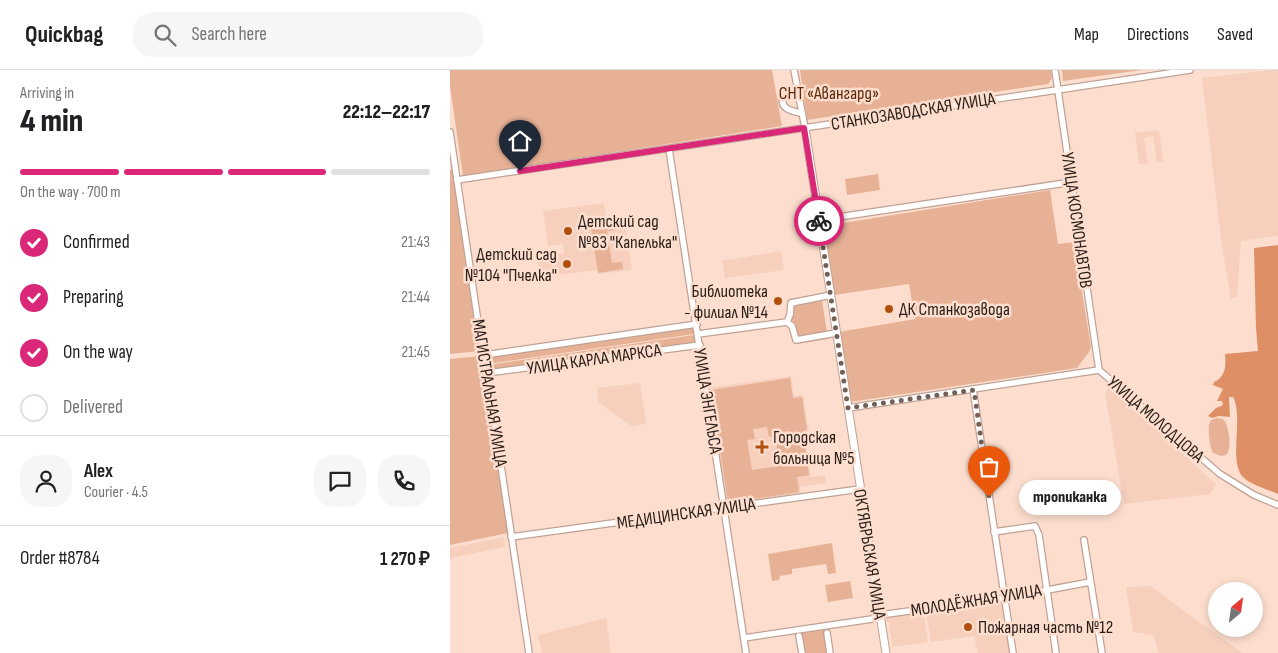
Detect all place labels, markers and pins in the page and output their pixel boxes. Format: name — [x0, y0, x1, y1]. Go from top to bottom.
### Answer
pin — [499, 120, 541, 171]
place label: Детский сад №83 "Капелька" — [578, 211, 677, 253]
marker: Детский сад №83 "Капелька" — [562, 225, 574, 237]
place label: Детский сад №104 "Пчелка" — [465, 244, 557, 286]
marker: Детский сад №104 "Пчелка" — [561, 258, 573, 270]
place label: Библиотека - филиал №14 — [684, 281, 768, 323]
marker: Библиотека - филиал №14 — [772, 295, 784, 307]
place label: ДК Станкозавода — [899, 299, 1010, 320]
marker: ДК Станкозавода — [883, 303, 895, 315]
place label: Городская больница №5 — [773, 427, 854, 469]
marker: Городская больница №5 — [755, 440, 769, 454]
pin — [968, 446, 1010, 497]
callout: тропиканка — [1019, 480, 1122, 514]
place label: Пожарная часть №12 — [978, 617, 1113, 638]
marker: Пожарная часть №12 — [962, 621, 974, 633]

